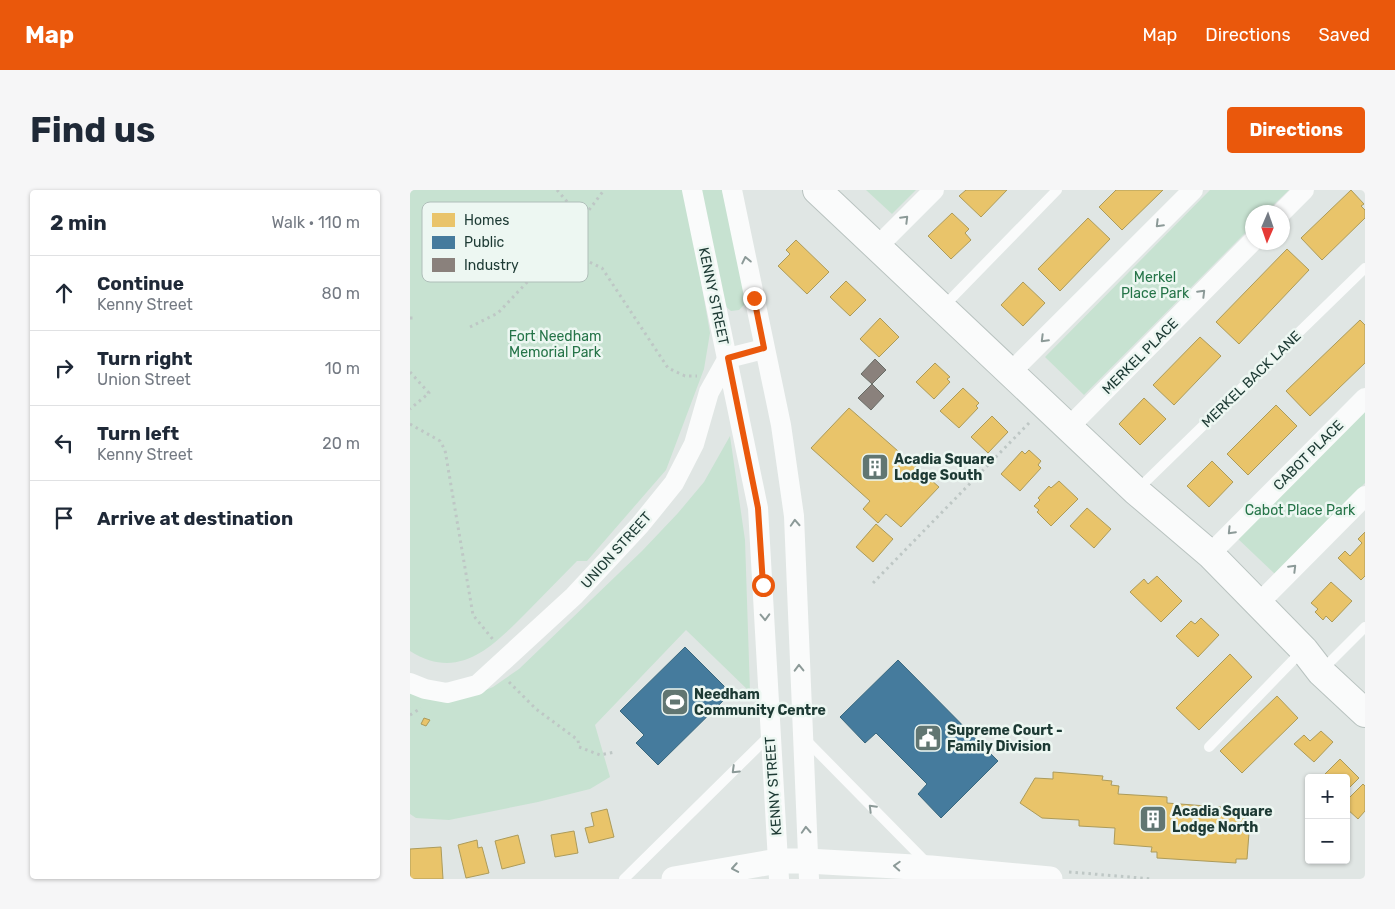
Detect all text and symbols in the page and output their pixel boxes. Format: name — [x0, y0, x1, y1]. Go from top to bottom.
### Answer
text: Map — [25, 21, 74, 49]
text: Map — [1142, 24, 1177, 46]
text: Directions — [1205, 24, 1291, 46]
text: Saved — [1319, 24, 1370, 46]
button: Directions — [1227, 107, 1365, 153]
text: Find us — [30, 109, 155, 151]
legend — [422, 202, 588, 282]
north arrow — [1245, 205, 1290, 250]
text: 2 min — [50, 210, 107, 235]
text: Homes — [464, 212, 509, 229]
text: Walk · 110 m — [272, 213, 360, 232]
one-way arrow — [899, 216, 908, 225]
one-way arrow — [1156, 219, 1165, 228]
text: Public — [464, 234, 505, 251]
street label: KENNY STREET — [695, 246, 732, 346]
one-way arrow — [742, 255, 752, 264]
text: Industry — [464, 257, 519, 274]
park label: Merkel Place Park — [1121, 269, 1190, 302]
text: Continue — [97, 272, 184, 295]
icon: ahead — [50, 279, 78, 307]
text: 80 m — [322, 284, 360, 303]
route end — [743, 287, 766, 310]
one-way arrow — [1196, 289, 1205, 298]
text: Kenny Street — [97, 295, 193, 314]
street label: MERKEL PLACE — [1099, 315, 1182, 398]
park label: Fort Needham Memorial Park — [509, 328, 602, 361]
street label: MERKEL BACK LANE — [1198, 328, 1305, 431]
one-way arrow — [1041, 334, 1050, 343]
text: Turn right — [97, 347, 192, 370]
icon: right — [50, 354, 78, 382]
text: 10 m — [325, 359, 360, 378]
text: Union Street — [97, 370, 191, 389]
street label: CABOT PLACE — [1270, 417, 1347, 494]
text: Turn left — [97, 422, 179, 445]
icon: left — [50, 429, 78, 457]
text: 20 m — [322, 434, 360, 453]
text: Kenny Street — [97, 445, 193, 464]
place label: Acadia Square Lodge South — [894, 451, 995, 484]
building icon: Acadia Square Lodge South — [860, 452, 890, 482]
park label: Cabot Place Park — [1245, 502, 1356, 519]
icon: arrive — [50, 504, 78, 532]
text: Arrive at destination — [97, 507, 293, 530]
street label: UNION STREET — [578, 509, 655, 592]
one-way arrow — [789, 518, 800, 526]
one-way arrow — [1228, 526, 1237, 535]
one-way arrow — [1287, 565, 1296, 574]
route start — [752, 574, 775, 597]
one-way arrow — [759, 613, 770, 621]
one-way arrow — [794, 664, 804, 672]
place label: Needham Community Centre — [694, 686, 826, 719]
sports icon: Needham Community Centre — [660, 687, 690, 717]
place label: Supreme Court - Family Division — [947, 722, 1063, 755]
public building icon: Supreme Court - Family Division — [913, 723, 943, 753]
street label: KENNY STREET — [762, 736, 785, 836]
one-way arrow — [731, 764, 740, 773]
map controls — [1305, 774, 1350, 864]
button: + — [1305, 774, 1350, 819]
place label: Acadia Square Lodge North — [1172, 803, 1273, 836]
building icon: Acadia Square Lodge North — [1138, 804, 1168, 834]
one-way arrow — [869, 805, 878, 814]
button: − — [1305, 819, 1350, 864]
one-way arrow — [800, 826, 811, 834]
one-way arrow — [893, 860, 901, 871]
one-way arrow — [731, 863, 740, 873]

